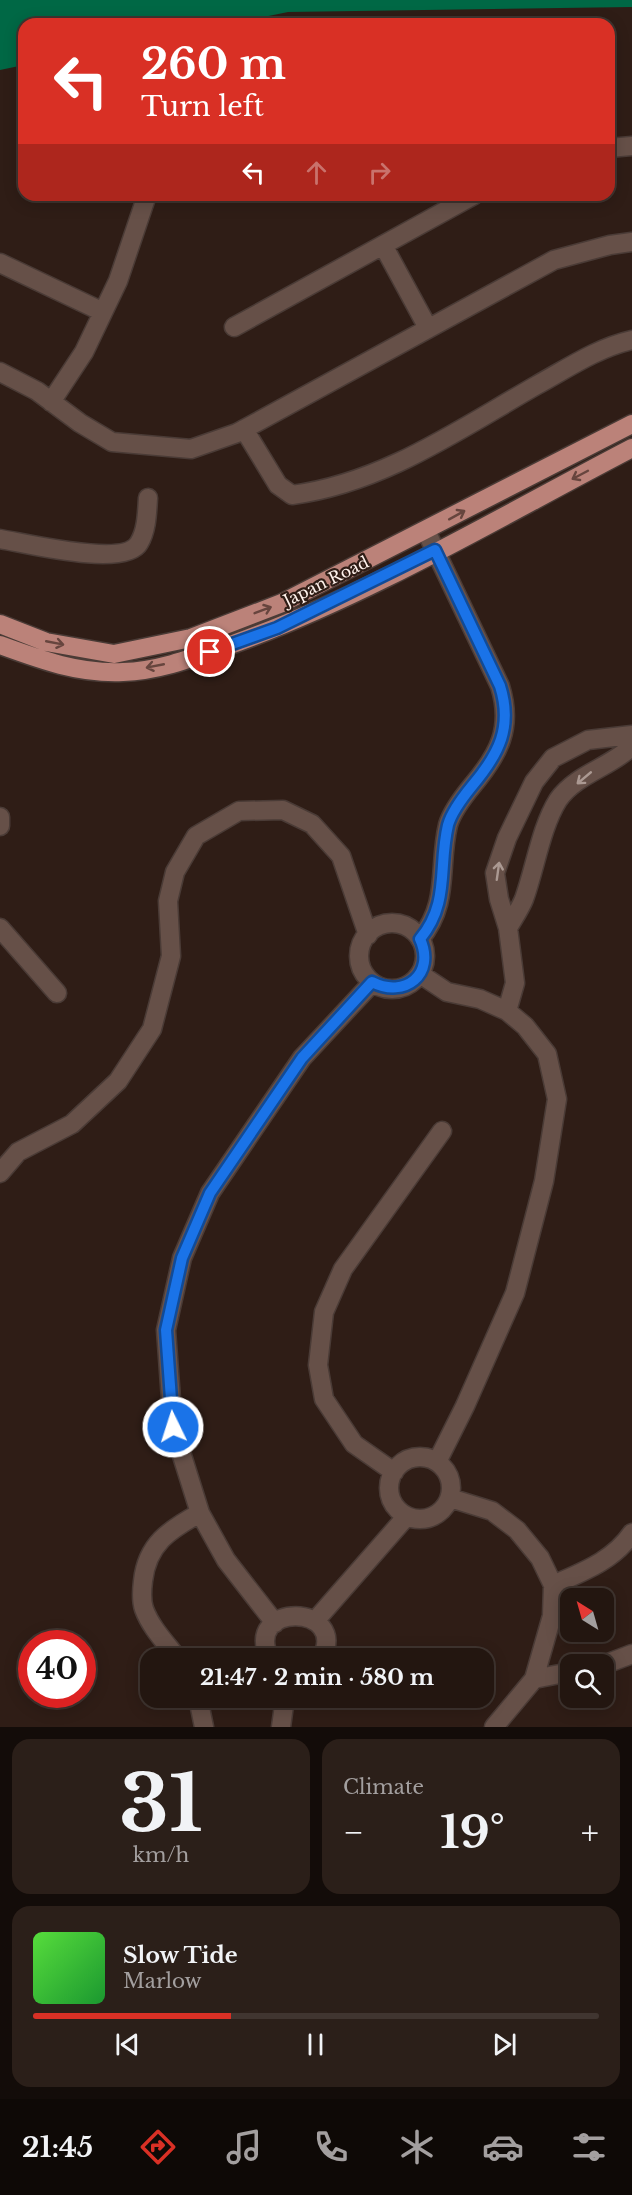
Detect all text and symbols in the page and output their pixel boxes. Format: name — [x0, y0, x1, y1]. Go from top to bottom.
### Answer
text: 260 m — [141, 38, 286, 90]
icon: left — [42, 42, 120, 120]
text: Turn left — [141, 90, 264, 123]
icon: left — [237, 156, 270, 189]
icon: ahead — [300, 156, 333, 189]
icon: right — [363, 156, 396, 189]
one-way arrow — [572, 469, 589, 481]
one-way arrow — [448, 509, 465, 521]
street label: Japan Road — [278, 552, 372, 611]
one-way arrow — [254, 604, 272, 615]
pin — [184, 626, 235, 677]
icon: arrive — [193, 635, 226, 668]
one-way arrow — [45, 638, 64, 649]
one-way arrow — [146, 661, 165, 672]
one-way arrow — [577, 771, 592, 785]
one-way arrow — [492, 862, 503, 881]
position arrow — [141, 1395, 205, 1459]
north arrow — [560, 1588, 614, 1642]
map controls — [560, 1588, 614, 1708]
speed limit sign: 40 — [18, 1630, 96, 1708]
button: search — [560, 1654, 614, 1708]
text: 21:47 · 2 min · 580 m — [200, 1664, 434, 1691]
text: 31 — [119, 1755, 203, 1852]
text: Climate — [343, 1775, 424, 1799]
text: 19° — [440, 1804, 505, 1860]
text: − — [343, 1812, 364, 1853]
text: + — [581, 1812, 599, 1853]
text: km/h — [133, 1843, 189, 1867]
text: Slow Tide — [123, 1942, 238, 1969]
text: Marlow — [123, 1969, 202, 1993]
icon: previous — [111, 2028, 144, 2061]
icon: pause — [299, 2028, 332, 2061]
icon: next — [488, 2028, 521, 2061]
icon: directions — [137, 2126, 179, 2168]
icon: music — [223, 2126, 265, 2168]
icon: phone — [310, 2126, 352, 2168]
icon: climate — [396, 2126, 438, 2168]
icon: car — [482, 2126, 524, 2168]
icon: filters — [568, 2126, 610, 2168]
text: 21:45 — [22, 2131, 93, 2164]

